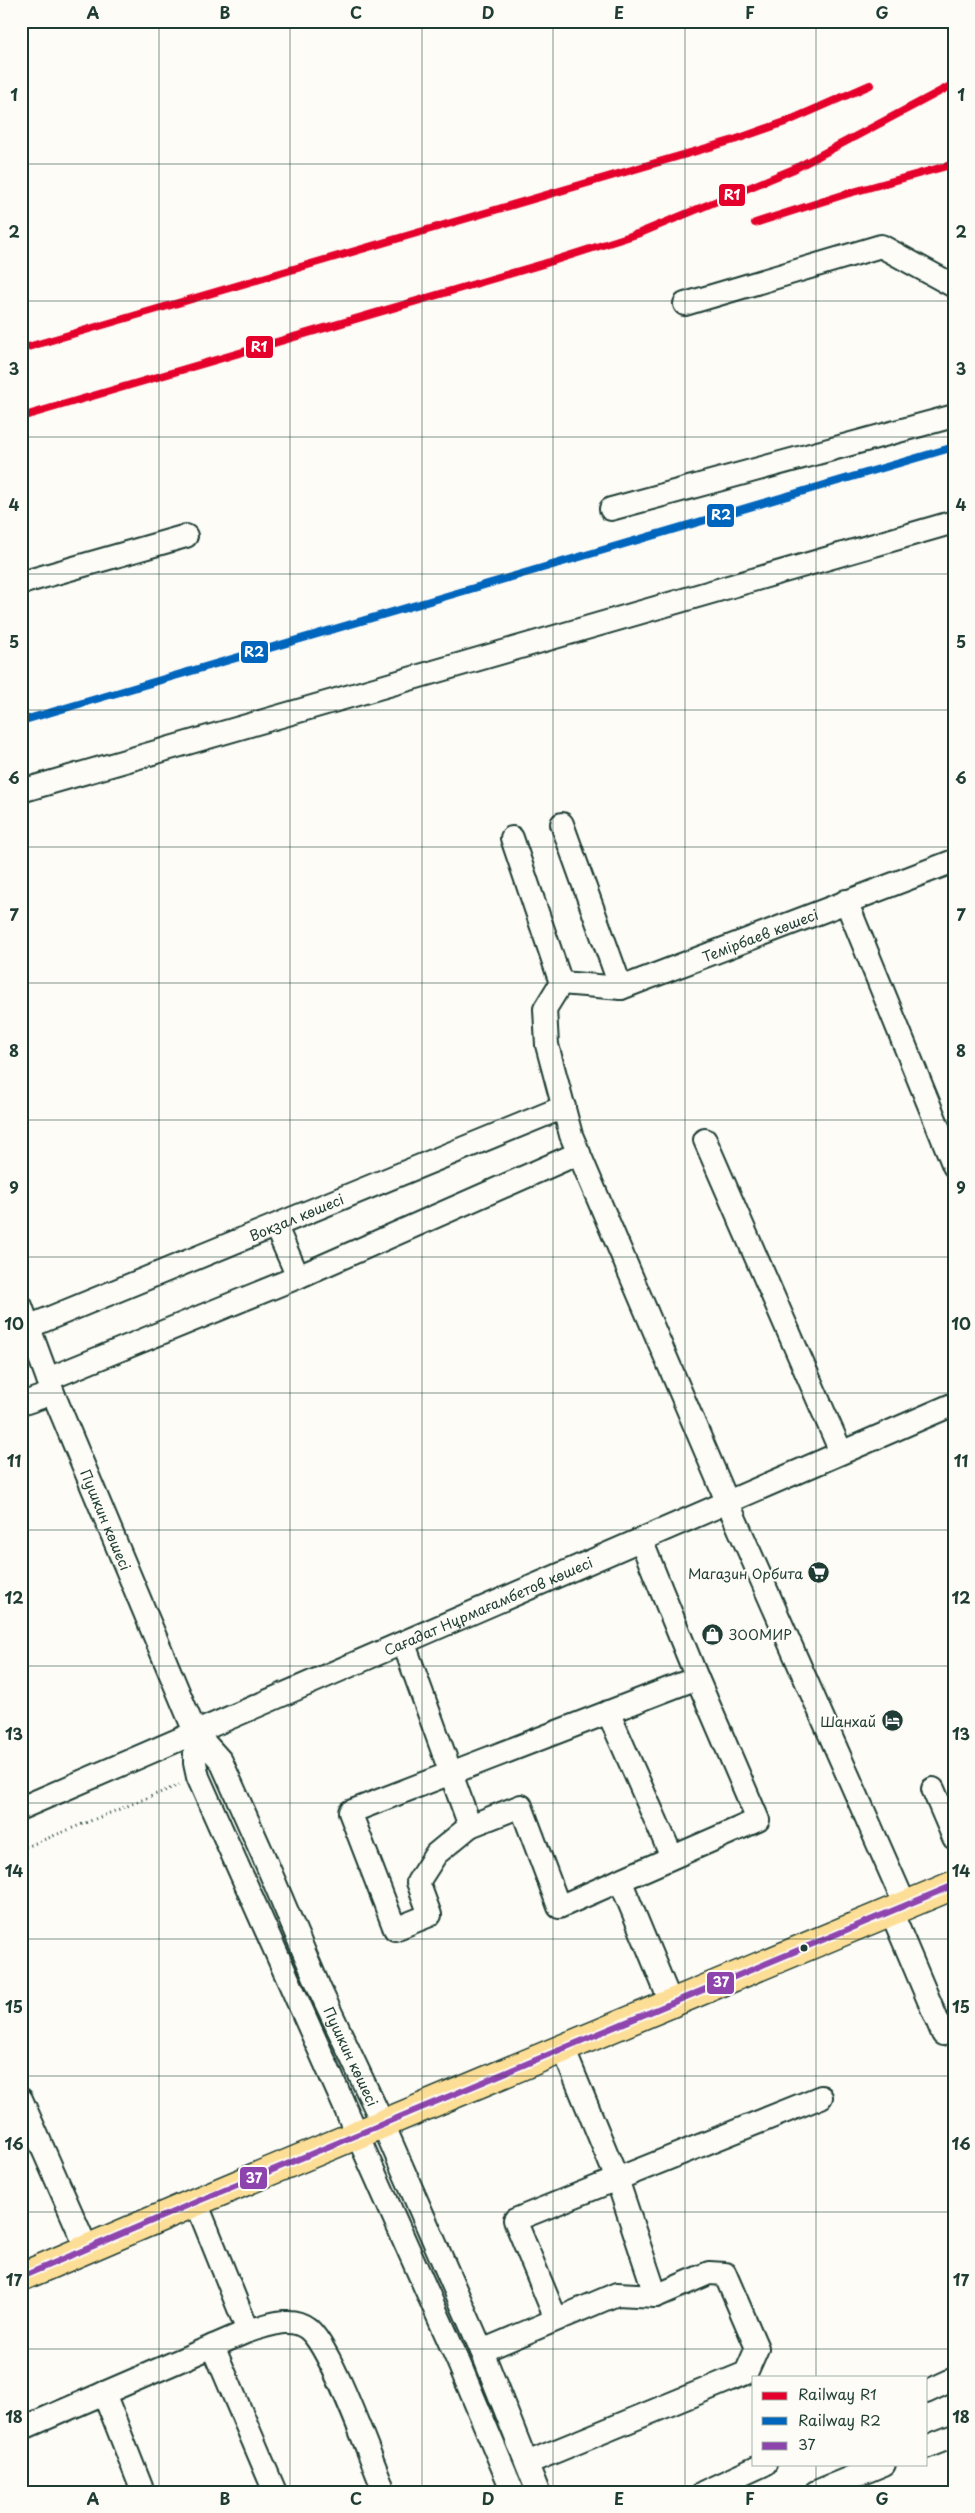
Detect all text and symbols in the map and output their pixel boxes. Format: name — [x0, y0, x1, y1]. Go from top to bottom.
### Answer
text: A — [87, 0, 100, 24]
text: B — [220, 0, 231, 24]
text: C — [350, 0, 362, 24]
text: D — [482, 0, 494, 24]
text: E — [614, 0, 624, 24]
text: F — [745, 0, 755, 24]
text: G — [875, 0, 889, 24]
text: 1 — [10, 82, 18, 106]
text: 1 — [957, 82, 965, 106]
line badge: R1 — [718, 183, 746, 207]
text: R1 — [724, 184, 741, 205]
text: 2 — [8, 219, 20, 243]
text: 2 — [955, 219, 967, 243]
line badge: R1 — [245, 335, 274, 359]
text: R1 — [251, 336, 268, 357]
text: 3 — [9, 356, 19, 380]
text: 3 — [956, 356, 966, 380]
text: 4 — [9, 492, 20, 516]
text: 4 — [956, 492, 967, 516]
line badge: R2 — [706, 503, 735, 528]
text: R2 — [711, 504, 731, 525]
text: 5 — [9, 629, 19, 653]
text: 5 — [956, 629, 966, 653]
line badge: R2 — [240, 640, 269, 664]
text: R2 — [244, 641, 264, 662]
text: 6 — [8, 765, 20, 789]
text: 6 — [955, 765, 967, 789]
text: 7 — [9, 902, 19, 926]
text: 7 — [956, 902, 966, 926]
street label: Темірбаев көшесі — [699, 903, 821, 967]
text: 8 — [9, 1038, 19, 1062]
text: 8 — [956, 1038, 966, 1062]
text: 9 — [9, 1175, 19, 1199]
text: 9 — [956, 1175, 966, 1199]
street label: Вокзал көшесі — [246, 1188, 347, 1246]
text: 10 — [4, 1311, 24, 1335]
text: 10 — [951, 1311, 971, 1335]
text: 11 — [7, 1448, 21, 1472]
text: 11 — [954, 1448, 968, 1472]
street label: Пушкин көшесі — [76, 1466, 137, 1573]
street label: Сағадат Нұрмағамбетов көшесі — [380, 1551, 596, 1660]
supermarket icon: Магазин Орбита — [807, 1561, 831, 1585]
place label: Магазин Орбита — [688, 1563, 803, 1584]
text: 12 — [5, 1585, 23, 1609]
text: 12 — [952, 1585, 970, 1609]
shop icon: ЗООМИР — [701, 1622, 725, 1646]
place label: ЗООМИР — [729, 1624, 792, 1645]
hotel icon: Шанхай — [880, 1709, 904, 1733]
place label: Шанхай — [820, 1711, 876, 1732]
text: 13 — [5, 1721, 23, 1745]
text: 13 — [952, 1721, 970, 1745]
text: 14 — [5, 1858, 23, 1882]
text: 14 — [952, 1858, 970, 1882]
unlabelled marker — [799, 1943, 809, 1953]
line badge: 37 — [706, 1971, 735, 1995]
text: 37 — [713, 1971, 730, 1992]
text: 15 — [5, 1994, 23, 2018]
text: 15 — [952, 1994, 970, 2018]
street label: Пушкин көшесі — [319, 2003, 384, 2110]
text: 16 — [5, 2131, 23, 2155]
text: 16 — [952, 2131, 970, 2155]
line badge: 37 — [239, 2166, 268, 2190]
text: 37 — [246, 2167, 263, 2188]
text: 17 — [6, 2267, 23, 2291]
text: 17 — [953, 2267, 970, 2291]
legend — [752, 2376, 928, 2466]
text: Railway R1 — [798, 2382, 877, 2405]
text: 18 — [5, 2404, 23, 2428]
text: 18 — [952, 2404, 970, 2428]
text: Railway R2 — [798, 2408, 881, 2431]
text: 37 — [798, 2432, 816, 2455]
text: A — [87, 2486, 100, 2510]
text: B — [220, 2486, 231, 2510]
text: C — [350, 2486, 362, 2510]
text: D — [482, 2486, 494, 2510]
text: E — [614, 2486, 624, 2510]
text: F — [745, 2486, 755, 2510]
text: G — [875, 2486, 889, 2510]

